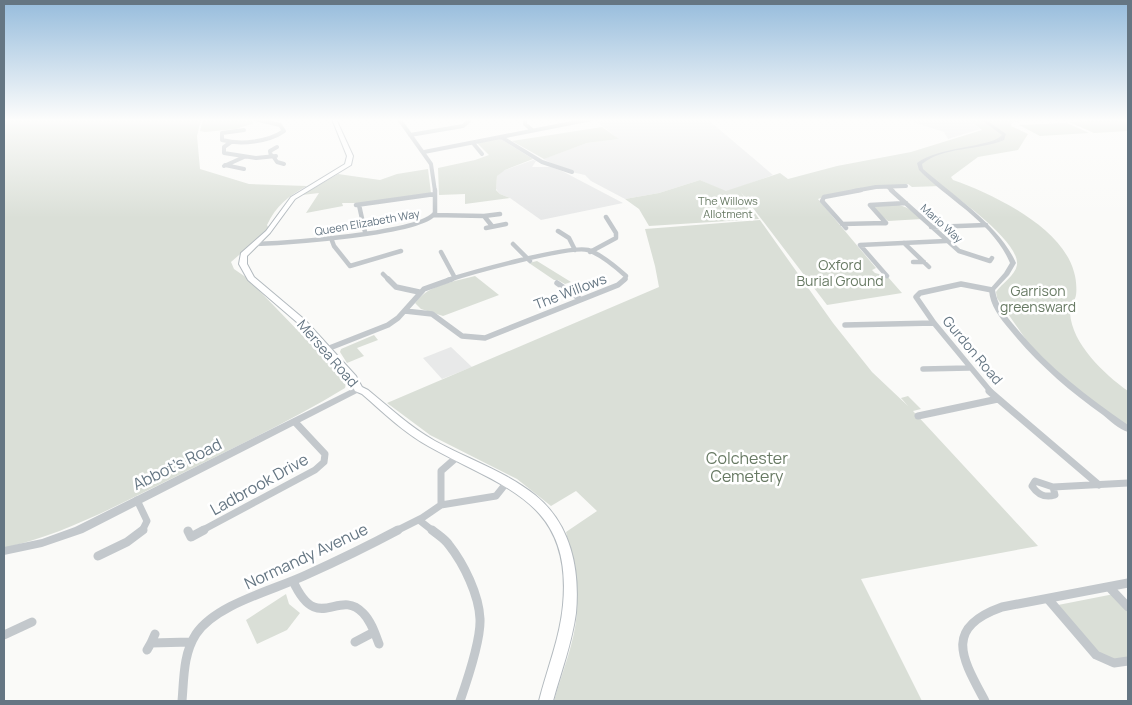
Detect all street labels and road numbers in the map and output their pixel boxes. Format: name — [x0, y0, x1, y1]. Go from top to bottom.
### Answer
street label: Mario Way — [918, 200, 966, 246]
street label: Queen Elizabeth Way — [313, 205, 421, 239]
street label: The Willows — [531, 268, 609, 314]
street label: Gurdon Road — [939, 312, 1007, 388]
street label: Mersea Road — [293, 315, 363, 391]
street label: Abbot's Road — [129, 433, 225, 495]
street label: Ladbrook Drive — [206, 448, 312, 520]
street label: Normandy Avenue — [241, 518, 371, 594]

